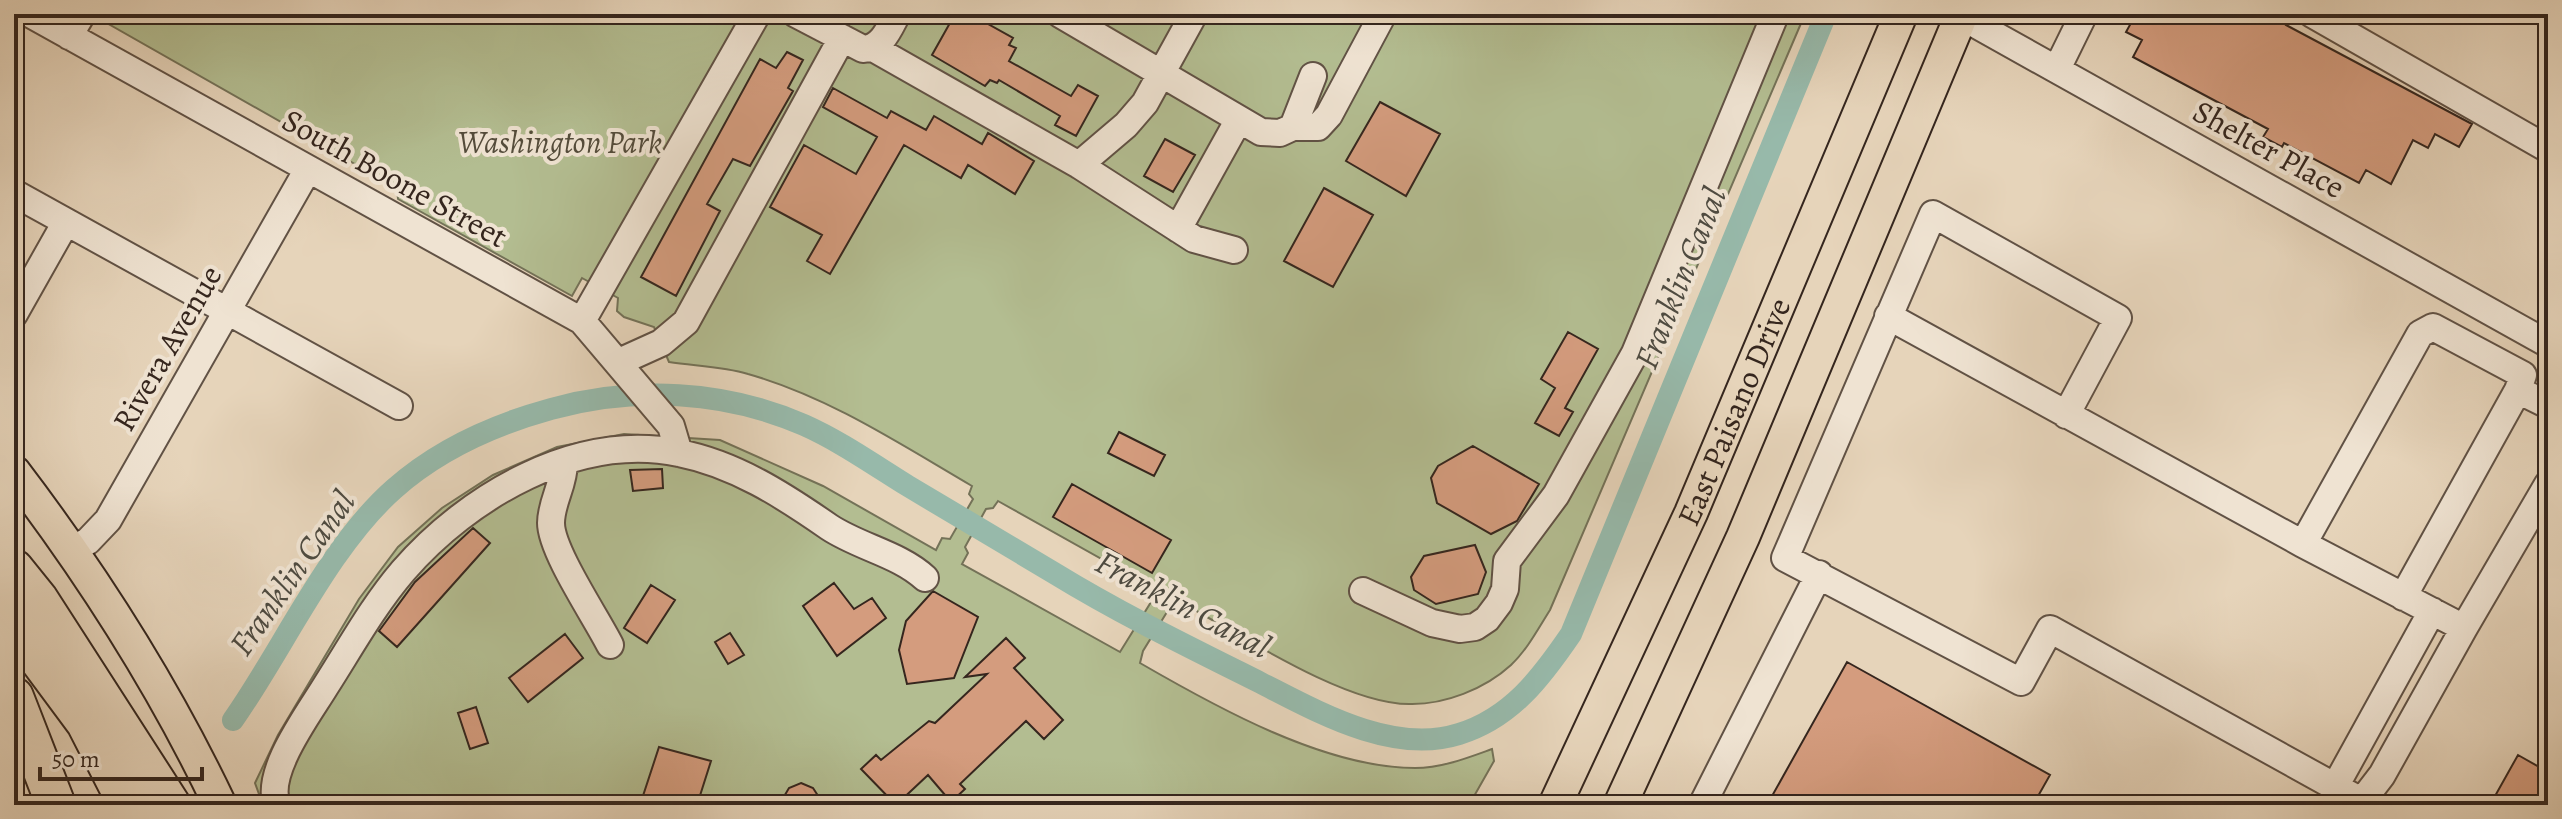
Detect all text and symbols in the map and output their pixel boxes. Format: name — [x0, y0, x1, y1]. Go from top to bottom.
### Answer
street label: Shelter Place — [2185, 89, 2353, 209]
street label: South Boone Street — [275, 98, 515, 258]
park label: Washington Park — [458, 120, 662, 164]
water label: Franklin Canal — [1622, 180, 1738, 376]
street label: Rivera Avenue — [102, 257, 232, 439]
street label: East Paisano Drive — [1666, 291, 1801, 533]
water label: Franklin Canal — [218, 481, 367, 665]
water label: Franklin Canal — [1087, 538, 1279, 670]
scale bar — [40, 731, 202, 781]
text: 50 m — [52, 743, 100, 775]

